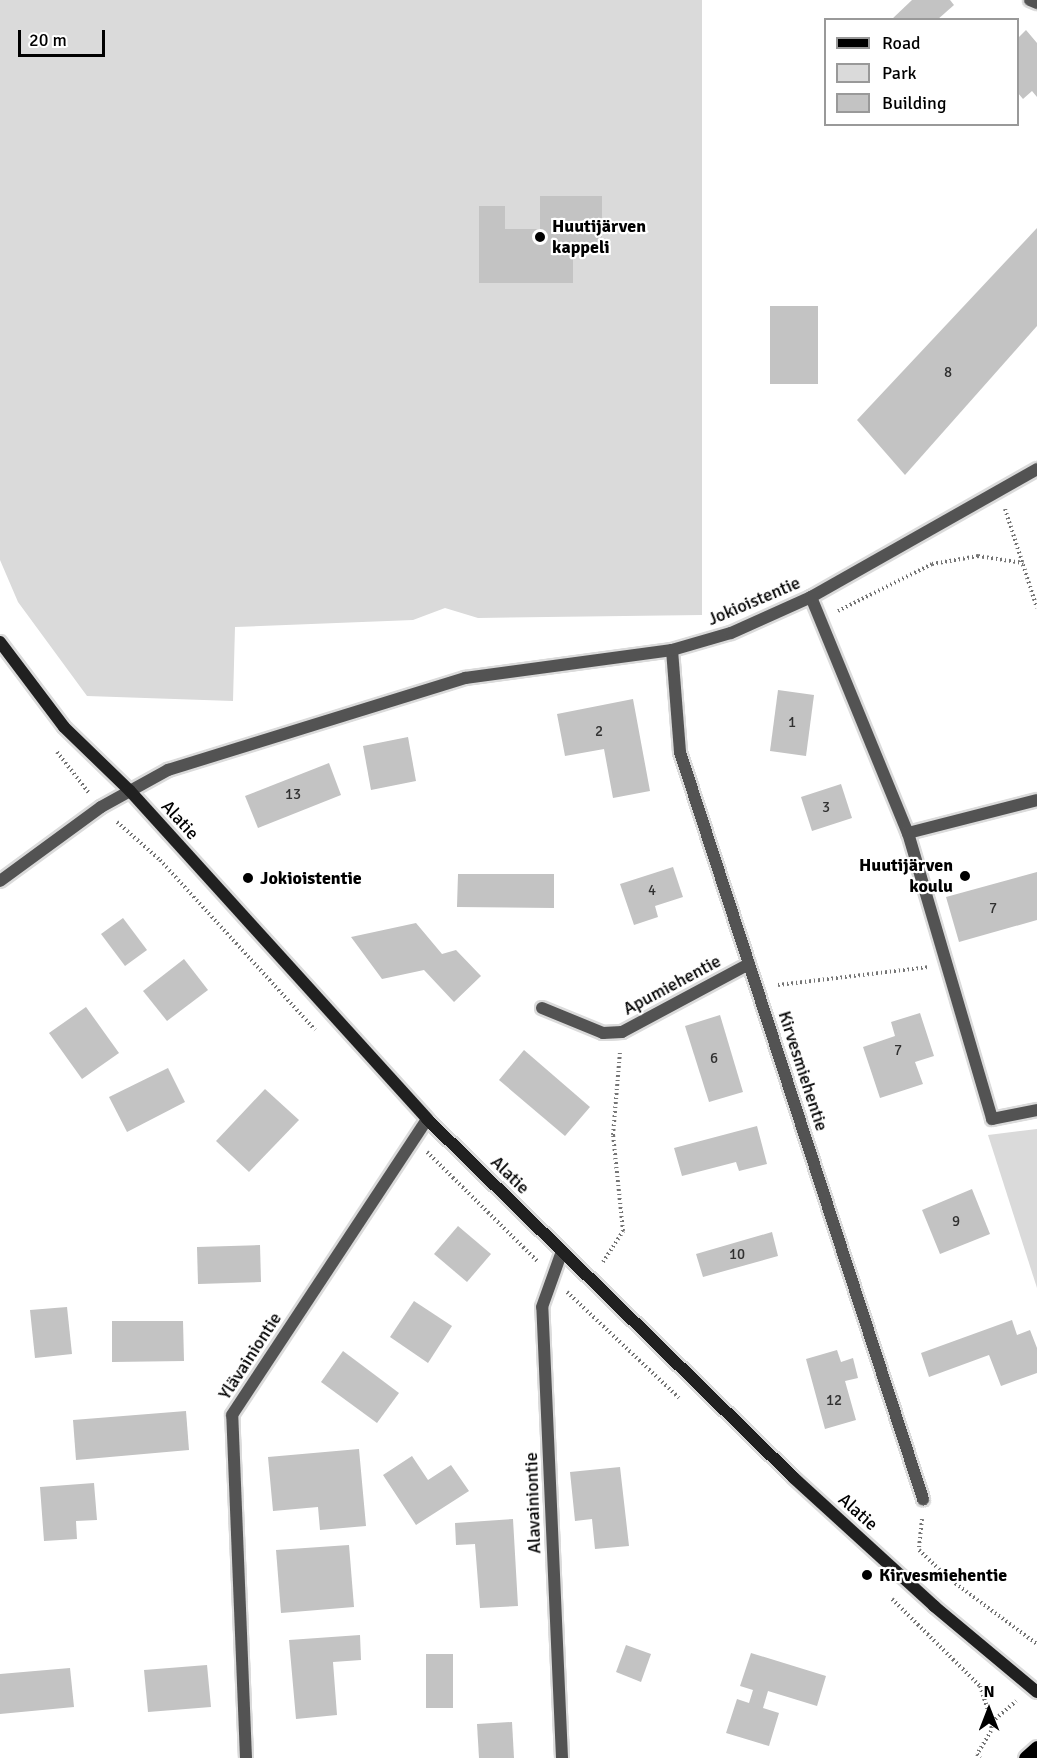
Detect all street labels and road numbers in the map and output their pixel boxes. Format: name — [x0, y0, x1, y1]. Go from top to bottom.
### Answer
street label: Jokioistentie — [704, 572, 804, 630]
street label: Alatie — [157, 796, 203, 844]
street label: Apumiehentie — [619, 950, 725, 1020]
street label: Kirvesmiehentie — [773, 1008, 833, 1134]
street label: Alatie — [486, 1151, 534, 1199]
street label: Ylävainiontie — [214, 1308, 286, 1404]
street label: Alavainiontie — [520, 1452, 546, 1554]
street label: Alatie — [834, 1489, 882, 1535]

